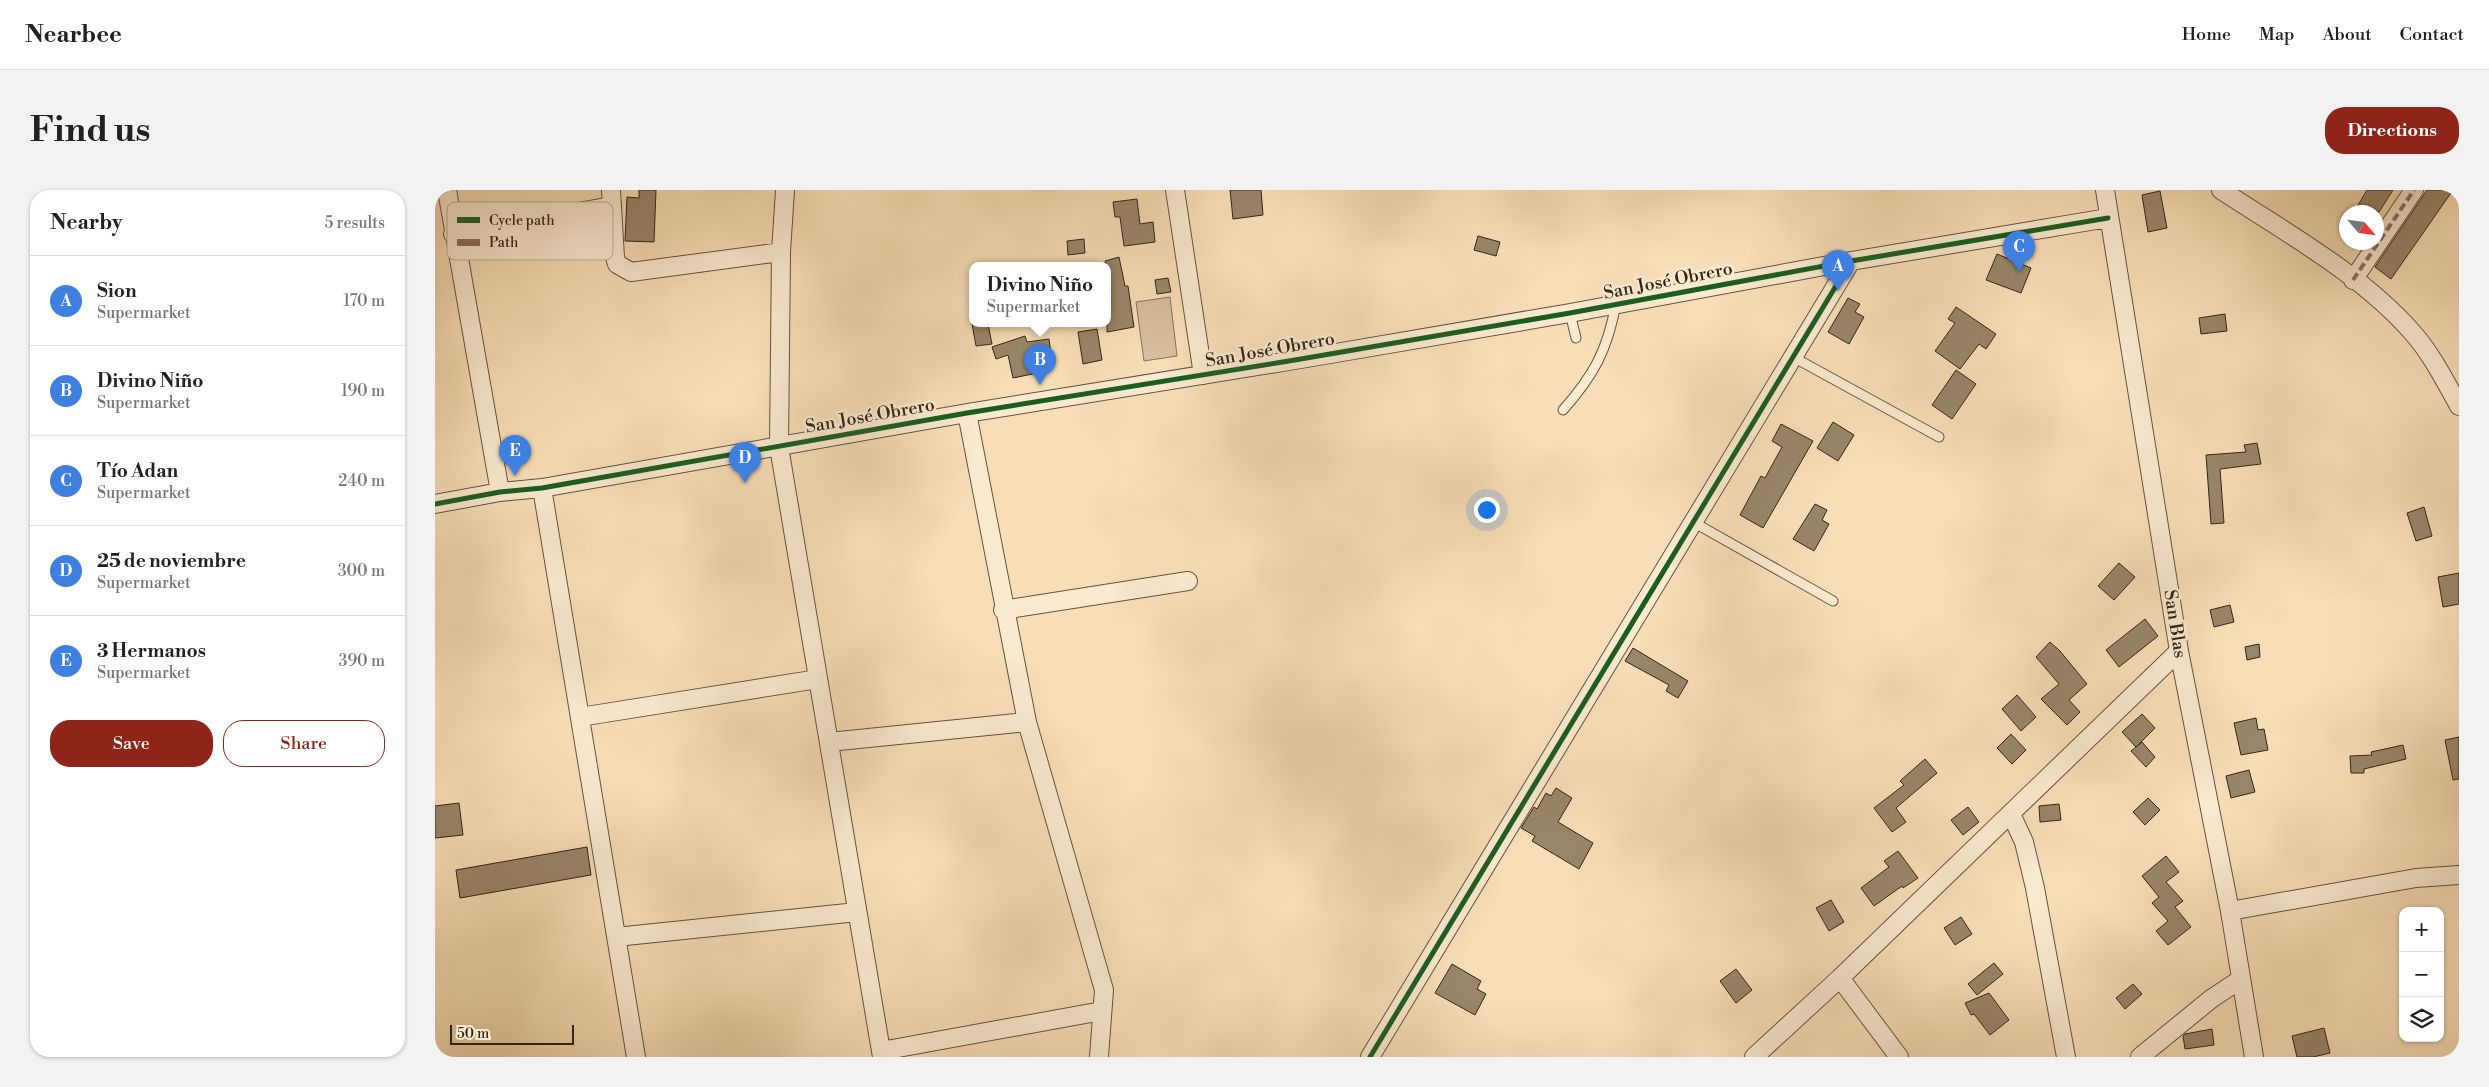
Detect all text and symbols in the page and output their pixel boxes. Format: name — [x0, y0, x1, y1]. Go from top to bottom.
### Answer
text: Nearbee — [25, 20, 122, 50]
text: Home — [2182, 23, 2231, 46]
text: Map — [2259, 23, 2295, 46]
text: About — [2323, 23, 2372, 46]
text: Contact — [2400, 23, 2464, 46]
button: Directions — [2325, 107, 2459, 154]
text: Find us — [30, 109, 150, 152]
legend — [447, 202, 613, 260]
north arrow — [2339, 205, 2384, 250]
text: Nearby — [50, 210, 123, 236]
text: Cycle path — [489, 212, 555, 230]
text: 5 results — [324, 213, 385, 233]
pin: C — [2003, 231, 2035, 272]
text: Path — [489, 234, 519, 252]
pin: A — [1822, 250, 1854, 291]
street label: San José Obrero — [1601, 257, 1735, 305]
popup — [969, 262, 1111, 327]
text: Divino Niño — [987, 273, 1093, 297]
text: Sion — [97, 279, 137, 303]
text: A — [60, 291, 72, 311]
text: 170 m — [343, 291, 385, 311]
text: Supermarket — [987, 297, 1080, 317]
text: Supermarket — [97, 303, 191, 323]
street label: San José Obrero — [1203, 327, 1337, 373]
pin: B — [1024, 344, 1056, 385]
text: Divino Niño — [97, 369, 203, 393]
text: B — [60, 381, 72, 401]
text: 190 m — [341, 381, 385, 401]
text: Supermarket — [97, 393, 191, 413]
street label: San José Obrero — [803, 393, 937, 439]
pin: E — [499, 435, 531, 476]
pin: D — [729, 442, 761, 483]
text: Tío Adan — [97, 459, 178, 483]
text: C — [60, 471, 72, 491]
text: 240 m — [338, 471, 385, 491]
text: Supermarket — [97, 483, 191, 503]
your location — [1474, 497, 1500, 523]
text: 25 de noviembre — [97, 549, 246, 573]
text: D — [60, 561, 72, 581]
text: 300 m — [338, 561, 385, 581]
text: Supermarket — [97, 573, 191, 593]
street label: San Blas — [2158, 588, 2192, 660]
text: 3 Hermanos — [97, 639, 206, 663]
text: E — [60, 651, 72, 671]
text: 390 m — [339, 651, 385, 671]
text: Supermarket — [97, 663, 191, 683]
button: Save — [50, 720, 213, 767]
button: Share — [223, 720, 385, 767]
map controls — [2399, 907, 2444, 1042]
button: + — [2399, 907, 2444, 952]
button: − — [2399, 952, 2444, 997]
button: layers — [2399, 997, 2444, 1042]
scale bar — [450, 1022, 574, 1045]
text: 50 m — [457, 1025, 489, 1043]

